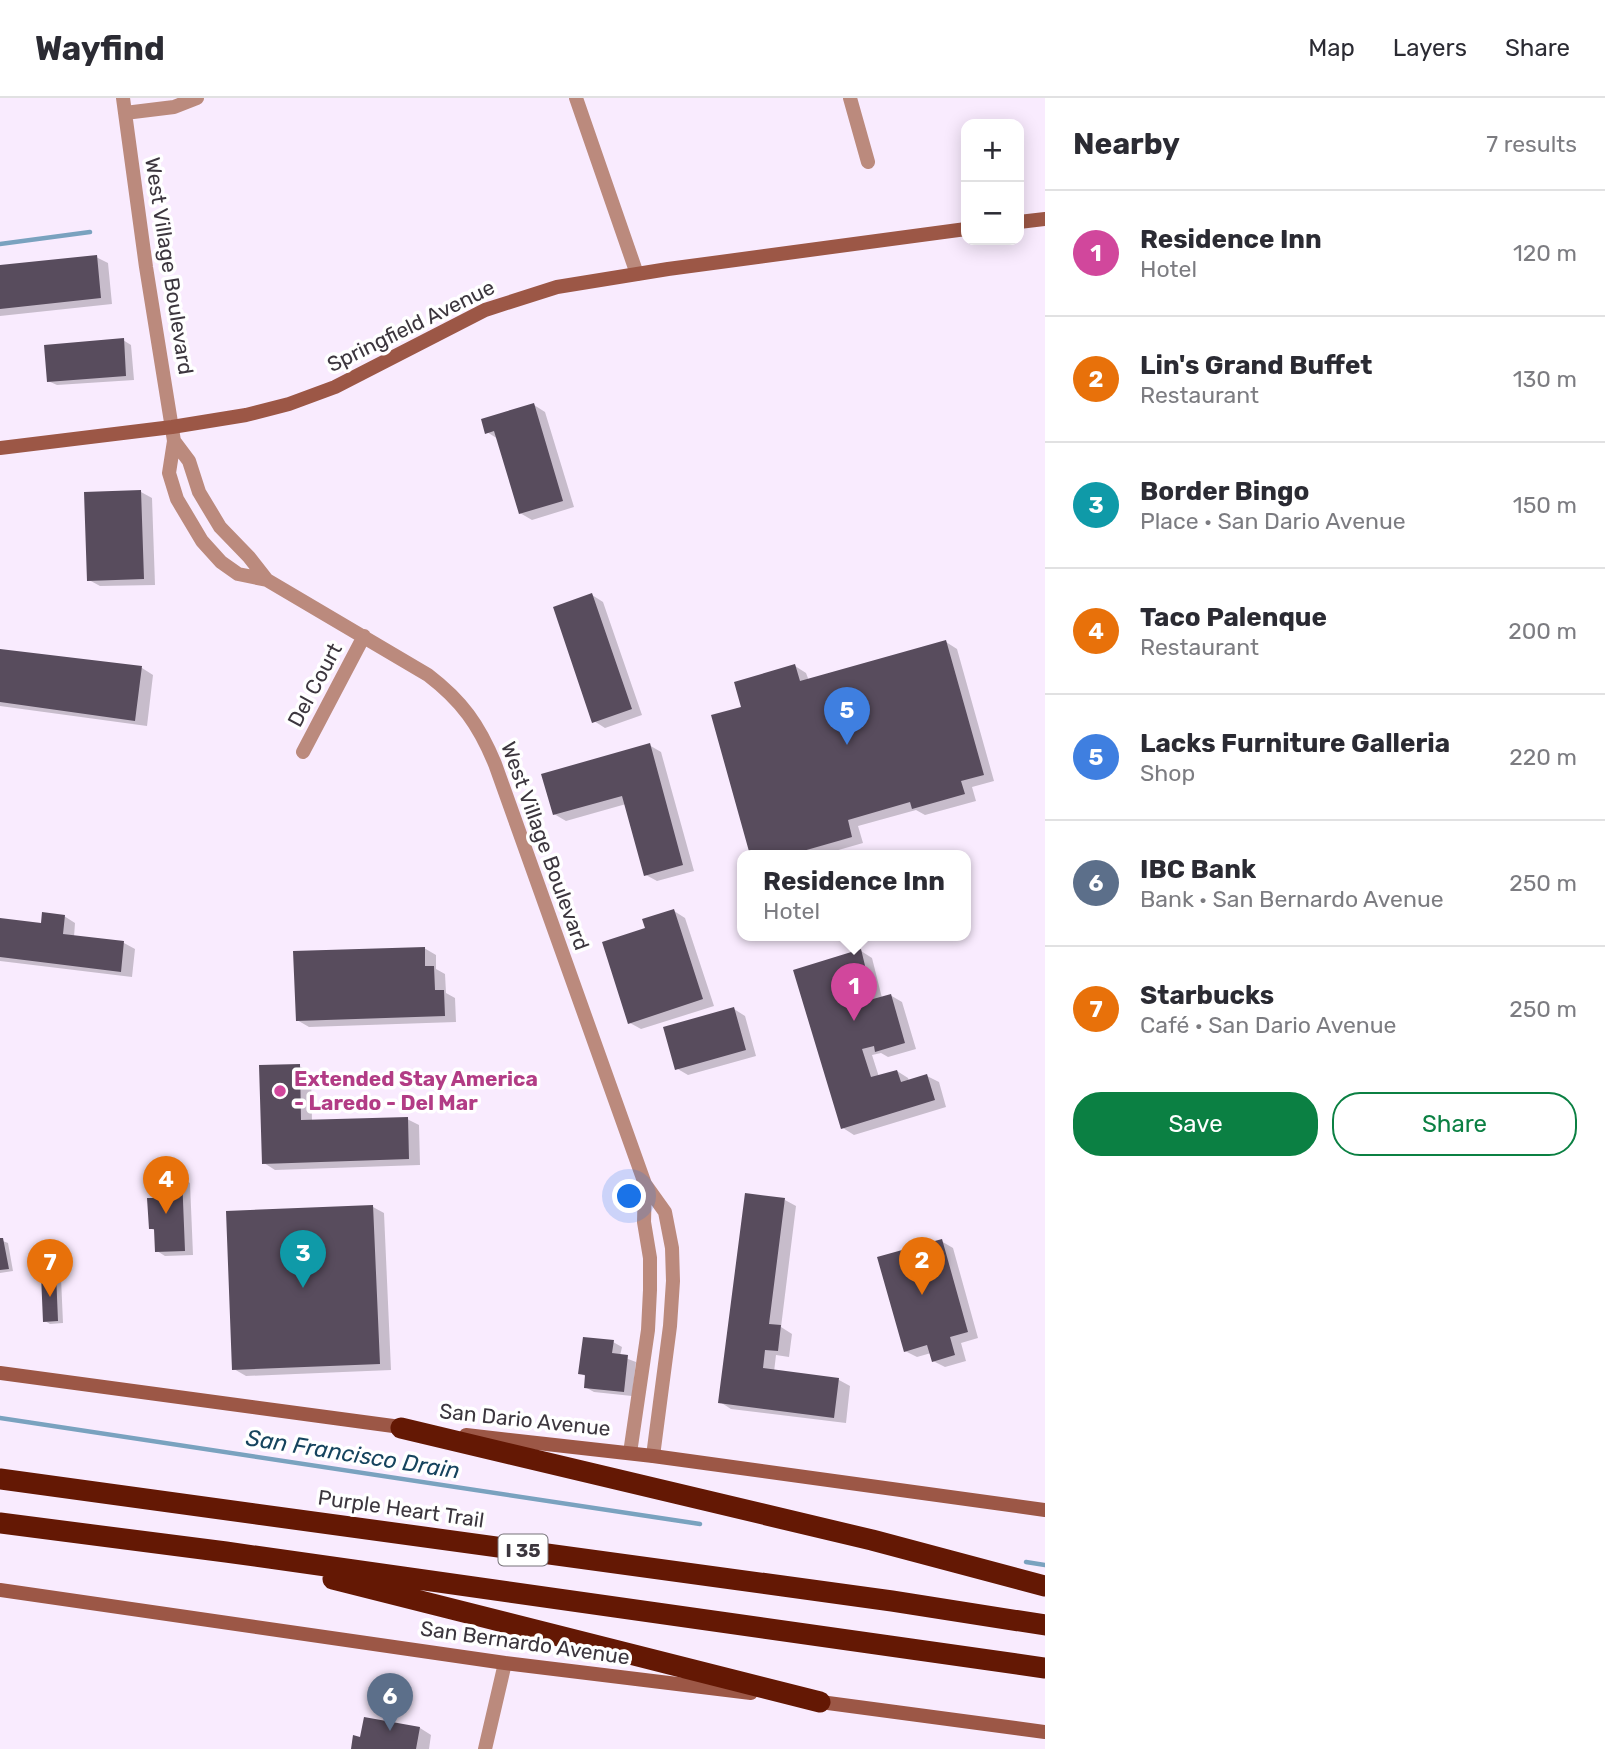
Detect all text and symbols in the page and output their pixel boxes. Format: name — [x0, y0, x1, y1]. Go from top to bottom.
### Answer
text: Wayfind — [35, 29, 165, 68]
text: Map — [1308, 34, 1355, 62]
text: Layers — [1393, 34, 1467, 62]
text: Share — [1505, 34, 1570, 62]
map controls — [961, 119, 1024, 245]
button: + — [961, 119, 1024, 182]
text: Nearby — [1073, 126, 1180, 162]
text: 7 results — [1486, 130, 1577, 158]
street label: West Village Boulevard — [140, 155, 199, 376]
button: − — [961, 182, 1024, 245]
text: Residence Inn — [1140, 224, 1322, 255]
text: 1 — [1090, 239, 1102, 267]
text: 120 m — [1513, 239, 1577, 267]
text: Hotel — [1140, 255, 1197, 283]
street label: Springfield Avenue — [323, 274, 498, 377]
text: Lin's Grand Buffet — [1140, 350, 1372, 381]
text: 2 — [1089, 365, 1103, 393]
text: 130 m — [1513, 365, 1577, 393]
text: Restaurant — [1140, 381, 1259, 409]
text: Border Bingo — [1140, 476, 1309, 507]
text: 3 — [1088, 491, 1104, 519]
text: 150 m — [1513, 491, 1577, 519]
text: Place · San Dario Avenue — [1140, 507, 1406, 535]
text: Taco Palenque — [1140, 602, 1327, 633]
text: 4 — [1088, 617, 1104, 645]
text: 200 m — [1508, 617, 1577, 645]
text: Restaurant — [1140, 633, 1259, 661]
street label: Del Court — [282, 639, 347, 731]
pin: 5 — [824, 687, 870, 745]
text: Lacks Furniture Galleria — [1140, 728, 1450, 759]
street label: West Village Boulevard — [496, 738, 595, 953]
text: 5 — [1089, 743, 1103, 771]
text: 220 m — [1509, 743, 1577, 771]
text: Shop — [1140, 759, 1195, 787]
popup — [737, 850, 971, 941]
text: IBC Bank — [1140, 854, 1256, 885]
text: Residence Inn — [763, 866, 945, 897]
text: 6 — [1089, 869, 1103, 897]
text: 250 m — [1509, 869, 1577, 897]
text: Bank · San Bernardo Avenue — [1140, 885, 1444, 913]
text: Hotel — [763, 897, 820, 925]
pin: 1 — [831, 963, 877, 1021]
text: Starbucks — [1140, 980, 1274, 1011]
text: 7 — [1089, 995, 1103, 1023]
text: 250 m — [1509, 995, 1577, 1023]
text: Café · San Dario Avenue — [1140, 1011, 1397, 1039]
place label: Extended Stay America - Laredo - Del Mar — [294, 1066, 538, 1115]
marker: Extended Stay America - Laredo - Del Mar — [272, 1083, 288, 1099]
button: Save — [1073, 1092, 1318, 1156]
button: Share — [1332, 1092, 1577, 1156]
pin: 4 — [143, 1156, 189, 1214]
your location — [612, 1179, 646, 1213]
pin: 3 — [280, 1230, 326, 1288]
pin: 2 — [899, 1237, 945, 1295]
pin: 7 — [27, 1239, 73, 1297]
street label: San Dario Avenue — [438, 1398, 612, 1441]
water label: San Francisco Drain — [244, 1423, 462, 1485]
street label: Purple Heart Trail — [316, 1484, 486, 1533]
road number: I 35 — [498, 1534, 548, 1566]
street label: San Bernardo Avenue — [419, 1615, 631, 1670]
pin: 6 — [367, 1673, 413, 1731]

